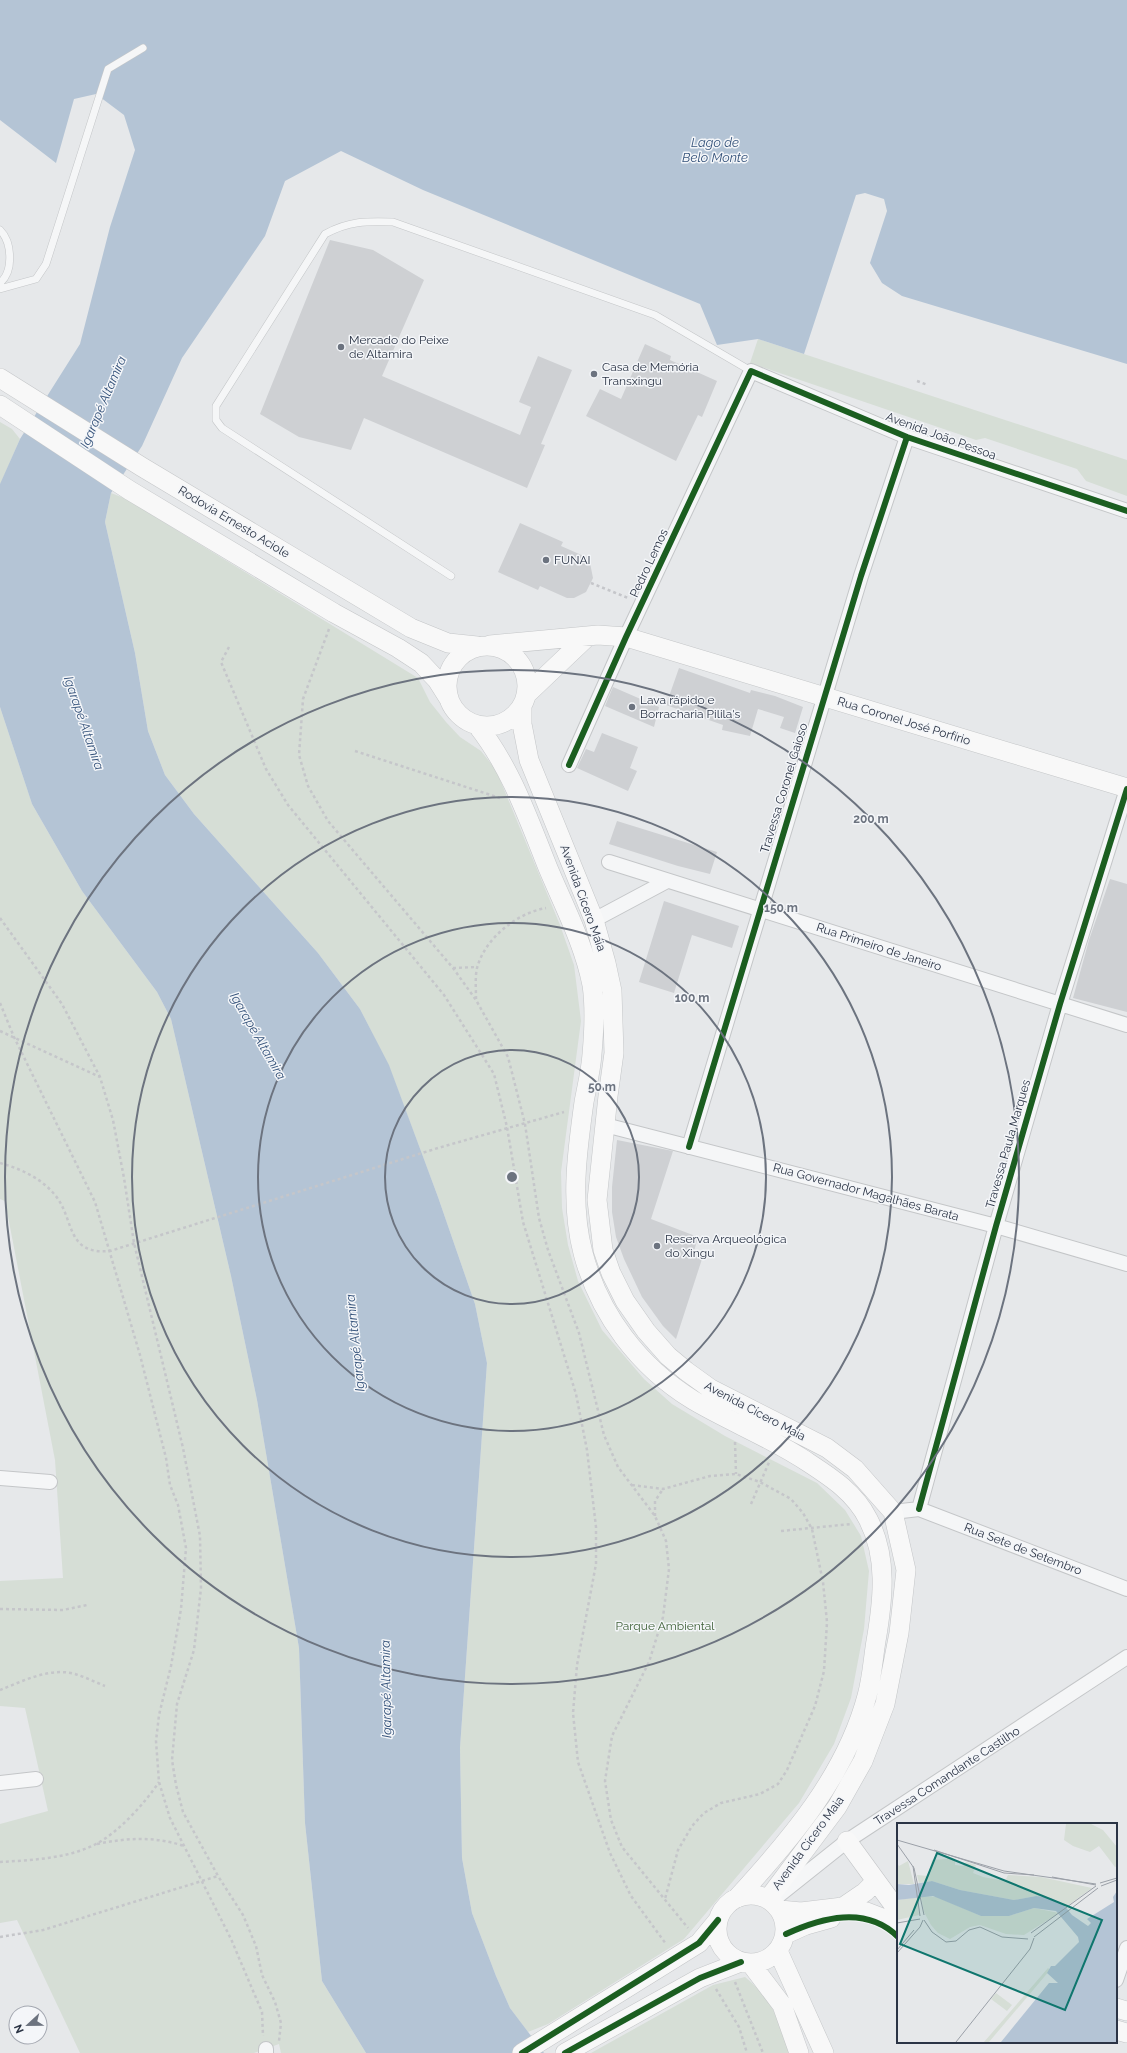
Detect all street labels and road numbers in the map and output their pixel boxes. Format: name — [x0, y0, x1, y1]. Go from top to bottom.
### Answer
street label: Avenida João Pessoa — [884, 409, 998, 463]
street label: Rodovia Ernesto Aciole — [176, 483, 292, 561]
street label: Pedro Lemos — [627, 526, 671, 599]
street label: Rua Coronel José Porfírio — [836, 694, 972, 748]
street label: Travessa Coronel Gaioso — [757, 721, 811, 855]
street label: Avenida Cícero Maia — [557, 843, 609, 953]
street label: Rua Primeiro de Janeiro — [815, 920, 943, 974]
street label: Travessa Paula Marques — [983, 1078, 1033, 1210]
street label: Rua Governador Magalhães Barata — [771, 1160, 961, 1224]
street label: Avenida Cícero Maia — [702, 1378, 808, 1444]
street label: Rua Sete de Setembro — [962, 1520, 1084, 1578]
street label: Travessa Comandante Castilho — [872, 1724, 1022, 1828]
street label: Avenida Cícero Maia — [769, 1793, 847, 1893]

